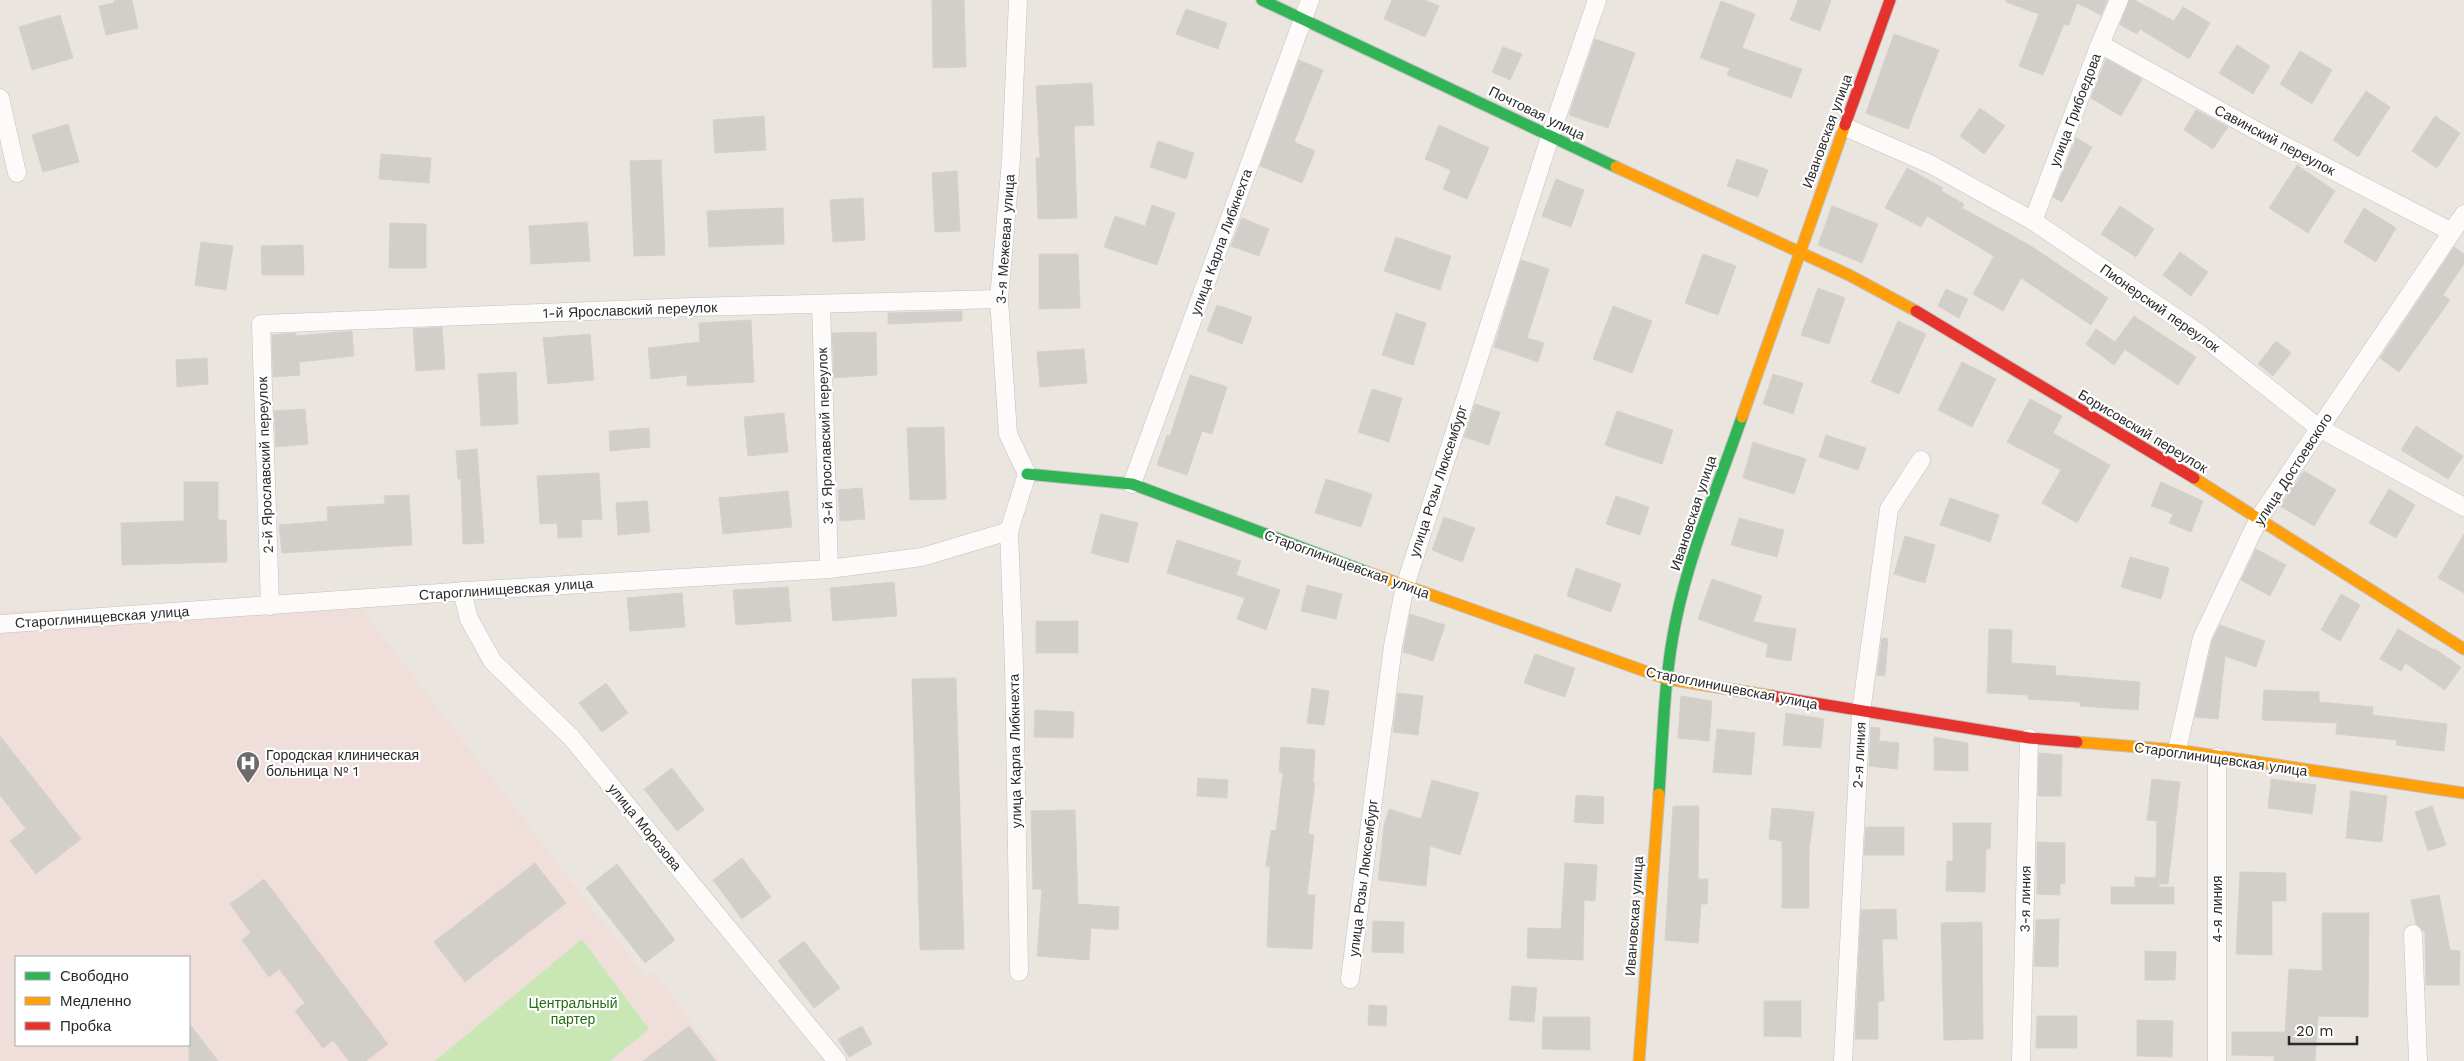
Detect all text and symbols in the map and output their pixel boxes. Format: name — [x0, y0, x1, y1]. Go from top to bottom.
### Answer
street label: улица Грибоедова — [2046, 51, 2104, 169]
street label: Ивановская улица — [1799, 72, 1855, 190]
street label: Почтовая улица — [1486, 83, 1588, 143]
street label: Савинский переулок — [2212, 101, 2339, 179]
street label: улица Карла Либкнехта — [1187, 166, 1255, 317]
street label: 3-я Межевая улица — [992, 173, 1018, 304]
street label: Пионерский переулок — [2097, 261, 2224, 356]
street label: 1-й Ярославский переулок — [543, 299, 718, 321]
street label: 3-й Ярославский переулок — [814, 346, 836, 525]
street label: 2-й Ярославский переулок — [254, 376, 276, 554]
street label: Борисовский переулок — [2075, 386, 2211, 476]
street label: улица Розы Люксембург — [1406, 403, 1470, 559]
street label: улица Достоевского — [2251, 410, 2335, 528]
street label: Ивановская улица — [1667, 453, 1719, 573]
street label: Староглинищевская улица — [1262, 527, 1432, 601]
street label: Староглинищевская улица — [418, 575, 594, 603]
street label: Староглинищевская улица — [14, 603, 190, 631]
street label: Староглинищевская улица — [1645, 663, 1819, 713]
street label: улица Карла Либкнехта — [1006, 673, 1024, 828]
street label: 2-я линия — [1849, 721, 1869, 789]
street label: Староглинищевская улица — [2133, 739, 2309, 779]
place label: Городская клиническая больница № 1 — [266, 747, 419, 779]
hospital icon: Городская клиническая больница № 1 — [235, 750, 261, 784]
street label: улица Морозова — [605, 780, 685, 874]
street label: улица Розы Люксембург — [1345, 798, 1381, 958]
street label: Ивановская улица — [1622, 855, 1646, 976]
street label: 3-я линия — [2016, 865, 2034, 933]
street label: 4-я линия — [2209, 875, 2225, 943]
legend — [15, 956, 190, 1046]
text: Свободно — [60, 967, 129, 985]
text: Медленно — [60, 992, 131, 1010]
park label: Центральный партер — [529, 995, 617, 1027]
scale bar — [2289, 1014, 2356, 1046]
text: Пробка — [60, 1017, 112, 1035]
text: 20 m — [2296, 1022, 2334, 1040]

